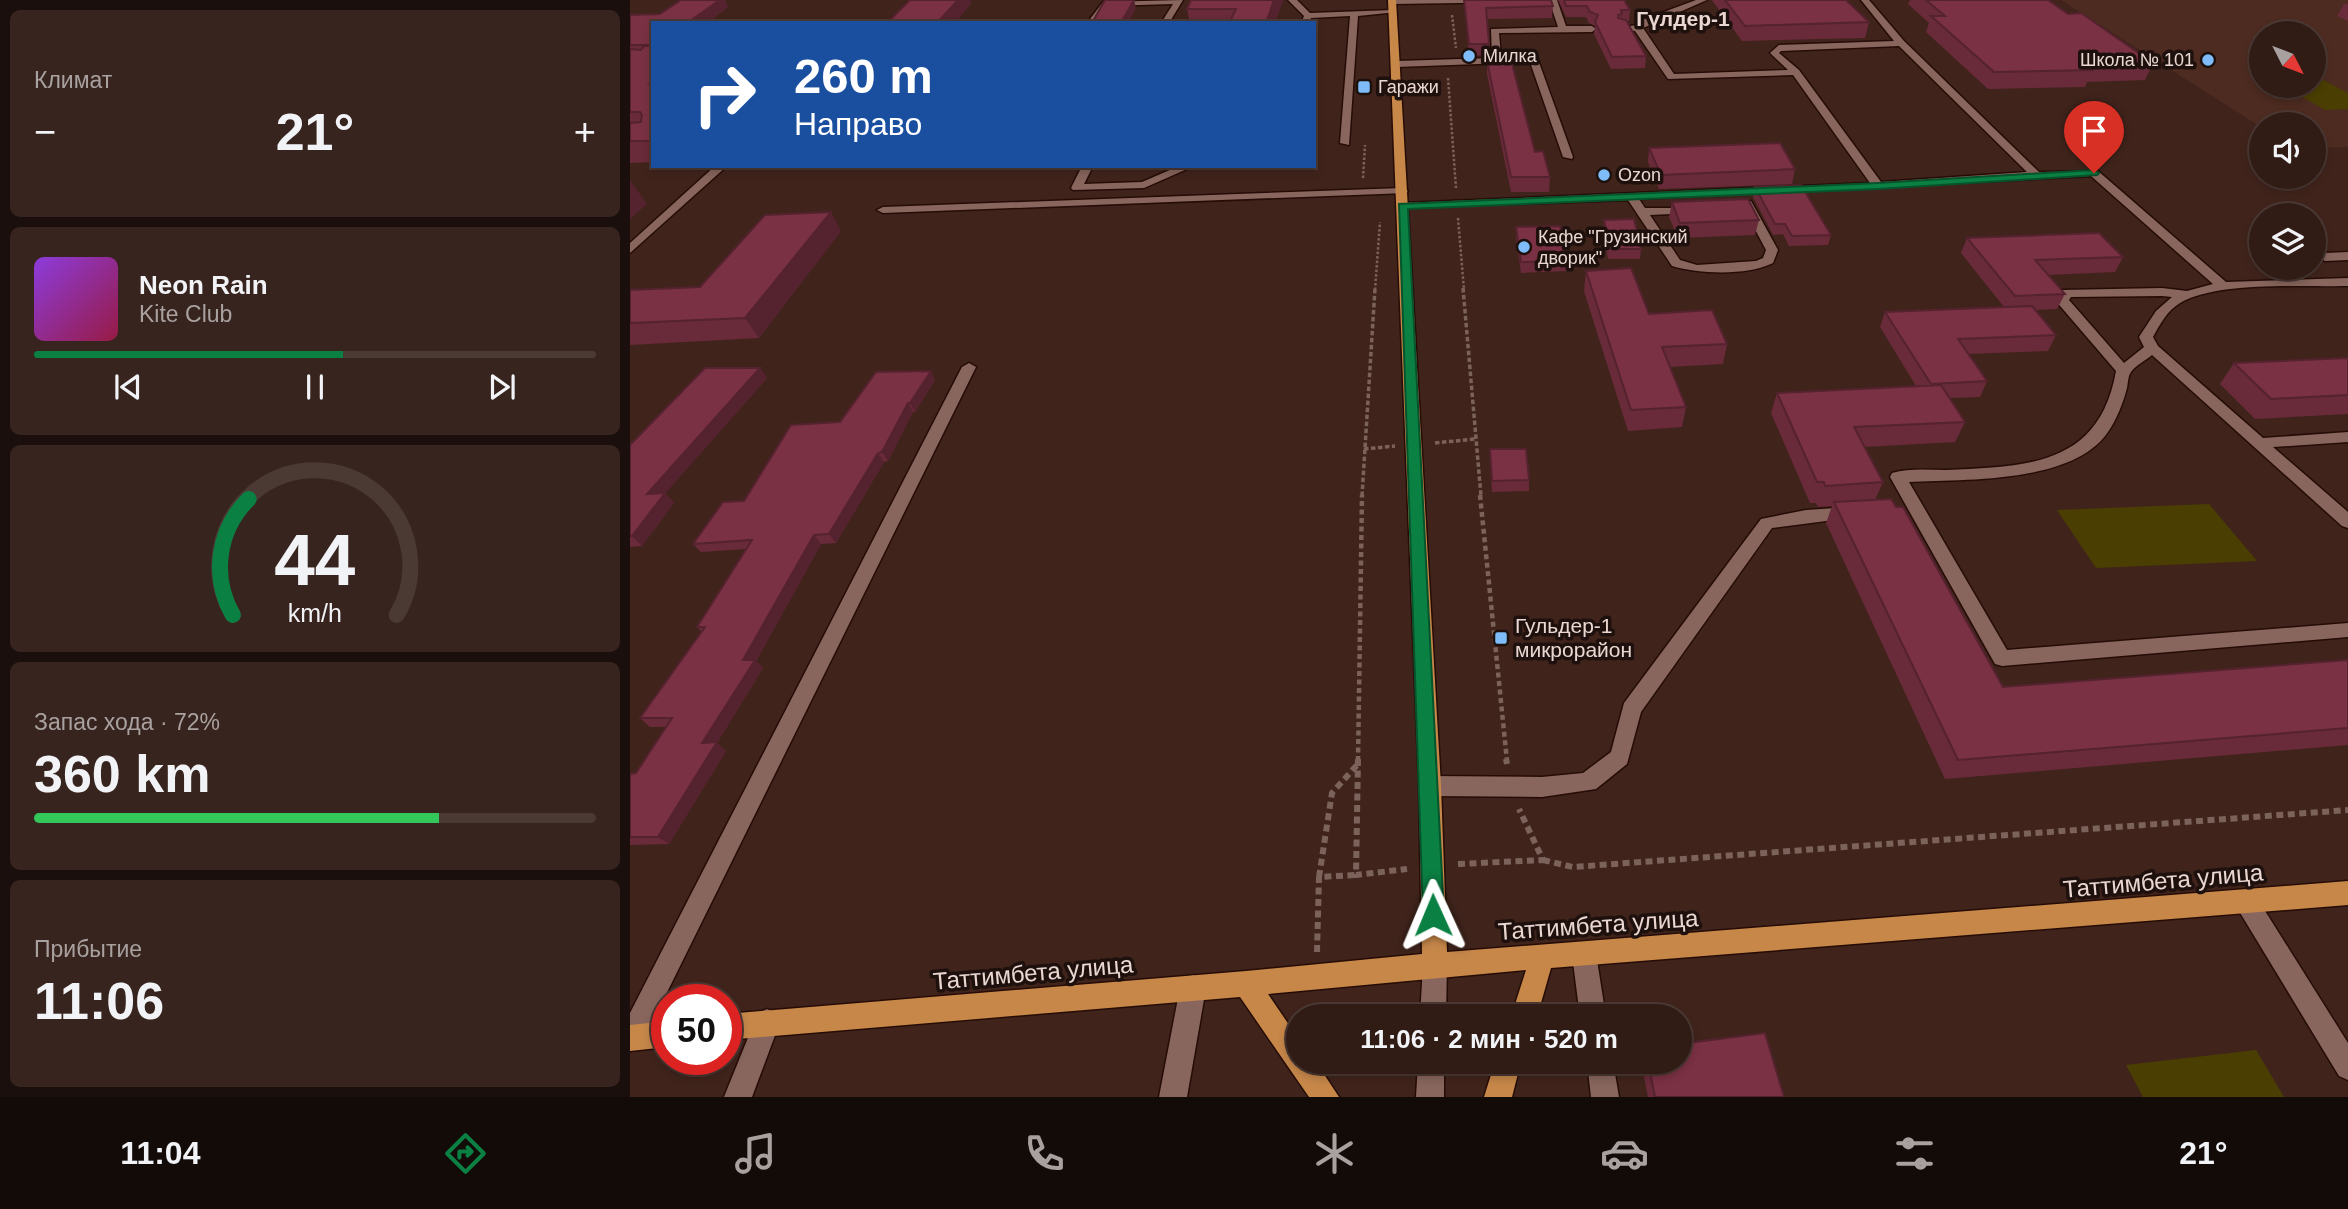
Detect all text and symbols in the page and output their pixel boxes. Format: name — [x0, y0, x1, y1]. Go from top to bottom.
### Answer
district label: Гүлдер-1 — [1636, 7, 1730, 30]
north arrow — [2249, 21, 2326, 98]
map controls — [2249, 21, 2326, 280]
place label: Милка — [1483, 46, 1538, 66]
marker: Милка — [1461, 48, 1477, 64]
icon: right — [679, 49, 770, 140]
text: 260 m — [794, 49, 933, 103]
place label: Школа № 101 — [2080, 50, 2194, 70]
marker: Школа № 101 — [2200, 52, 2216, 68]
text: Климат — [34, 67, 112, 93]
place label: Гаражи — [1378, 77, 1439, 97]
marker: Гаражи — [1356, 79, 1372, 95]
pin — [2064, 101, 2124, 173]
text: 21° — [276, 103, 354, 161]
text: Направо — [794, 106, 922, 142]
text: − — [34, 111, 56, 153]
text: + — [574, 111, 596, 153]
icon: arrive — [2075, 112, 2113, 150]
button: sound — [2249, 112, 2326, 189]
place label: Ozon — [1618, 165, 1661, 185]
marker: Ozon — [1596, 167, 1612, 183]
button: layers — [2249, 203, 2326, 280]
place label: Кафе "Грузинский дворик" — [1538, 227, 1687, 268]
marker: Кафе "Грузинский дворик" — [1516, 239, 1532, 255]
text: Neon Rain — [139, 270, 268, 300]
text: Kite Club — [139, 301, 232, 327]
icon: previous — [109, 368, 147, 406]
icon: pause — [296, 368, 334, 406]
icon: next — [483, 368, 521, 406]
text: 44 — [275, 519, 356, 600]
text: km/h — [288, 598, 342, 626]
place label: Гульдер-1 микрорайон — [1515, 614, 1632, 661]
marker: Гульдер-1 микрорайон — [1493, 630, 1509, 646]
text: Запас хода · 72% — [34, 709, 220, 735]
text: 360 km — [34, 745, 210, 803]
street label: Таттимбета улица — [2062, 858, 2265, 903]
position arrow — [1396, 878, 1470, 952]
street label: Таттимбета улица — [1497, 904, 1700, 945]
text: Прибытие — [34, 936, 142, 962]
street label: Таттимбета улица — [932, 950, 1135, 995]
text: 11:06 — [34, 972, 164, 1030]
speed limit sign: 50 — [651, 984, 742, 1075]
text: 11:06 · 2 мин · 520 m — [1360, 1024, 1618, 1054]
icon: directions — [441, 1129, 490, 1178]
icon: music — [731, 1129, 780, 1178]
icon: phone — [1020, 1129, 1069, 1178]
icon: climate — [1310, 1129, 1359, 1178]
icon: car — [1600, 1129, 1649, 1178]
icon: filters — [1890, 1129, 1939, 1178]
text: 11:04 — [120, 1135, 200, 1171]
text: 21° — [2179, 1135, 2228, 1171]

